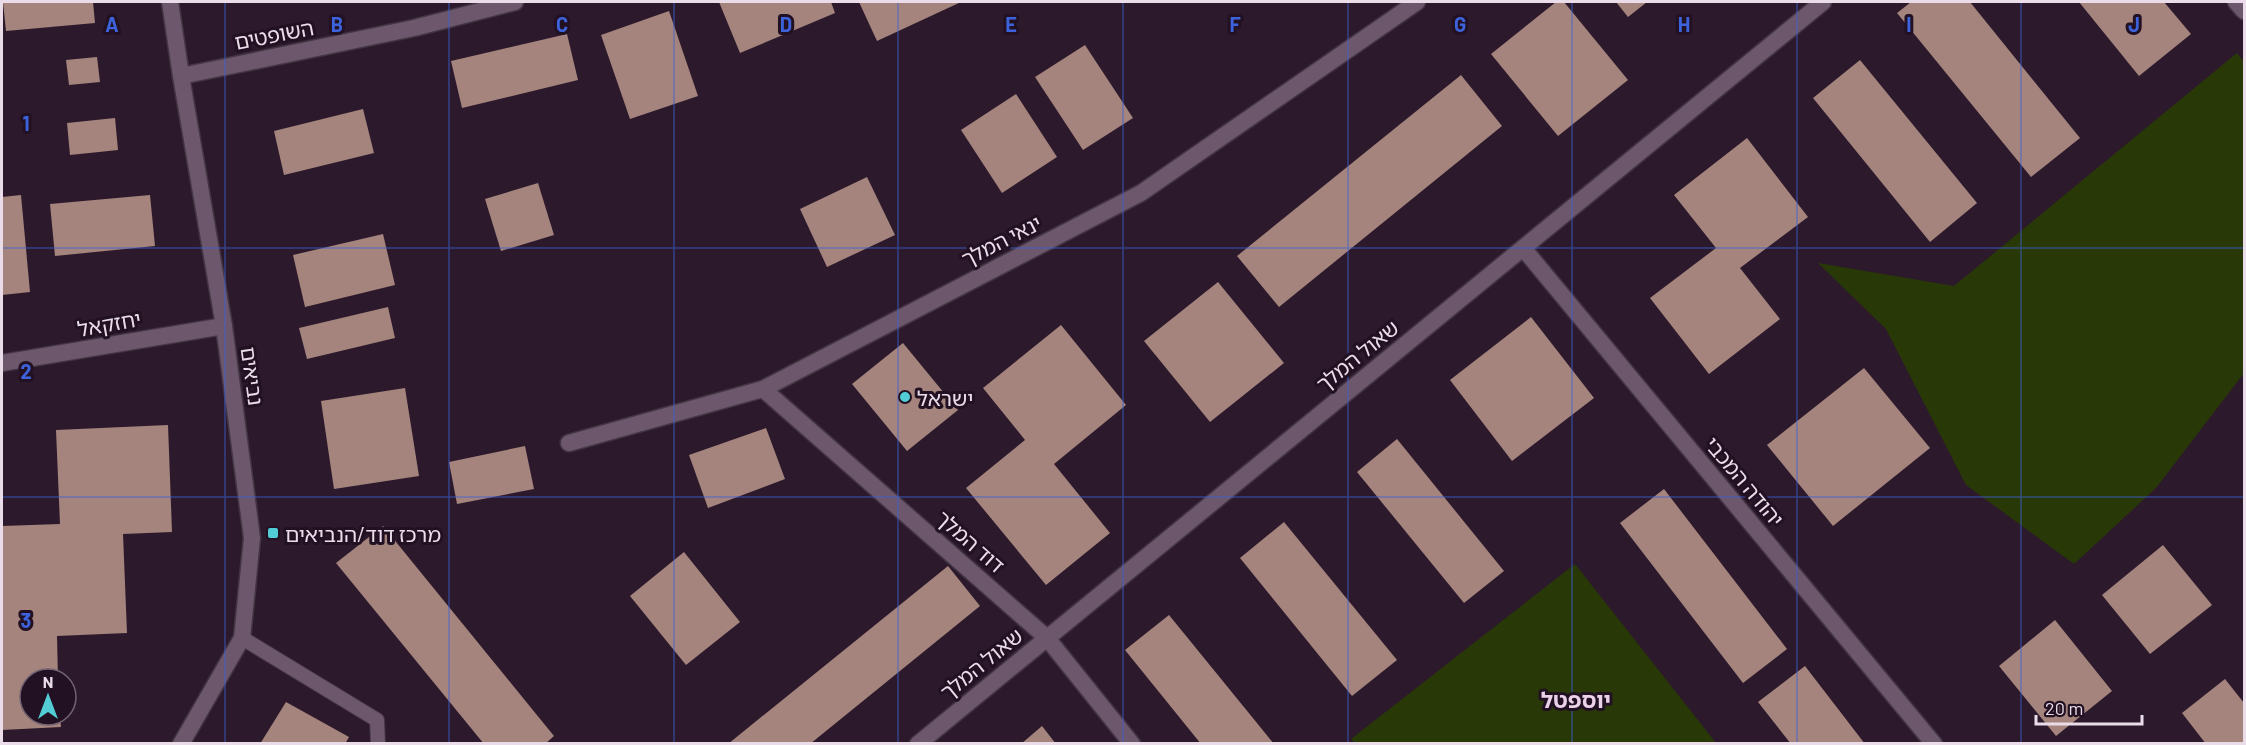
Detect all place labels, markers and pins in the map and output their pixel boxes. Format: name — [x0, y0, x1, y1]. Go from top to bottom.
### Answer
place label: ישראל — [917, 385, 973, 410]
marker: ישראל — [898, 390, 912, 404]
place label: מרכז דוד/הנביאים — [285, 521, 441, 546]
marker: מרכז דוד/הנביאים — [266, 526, 280, 540]

